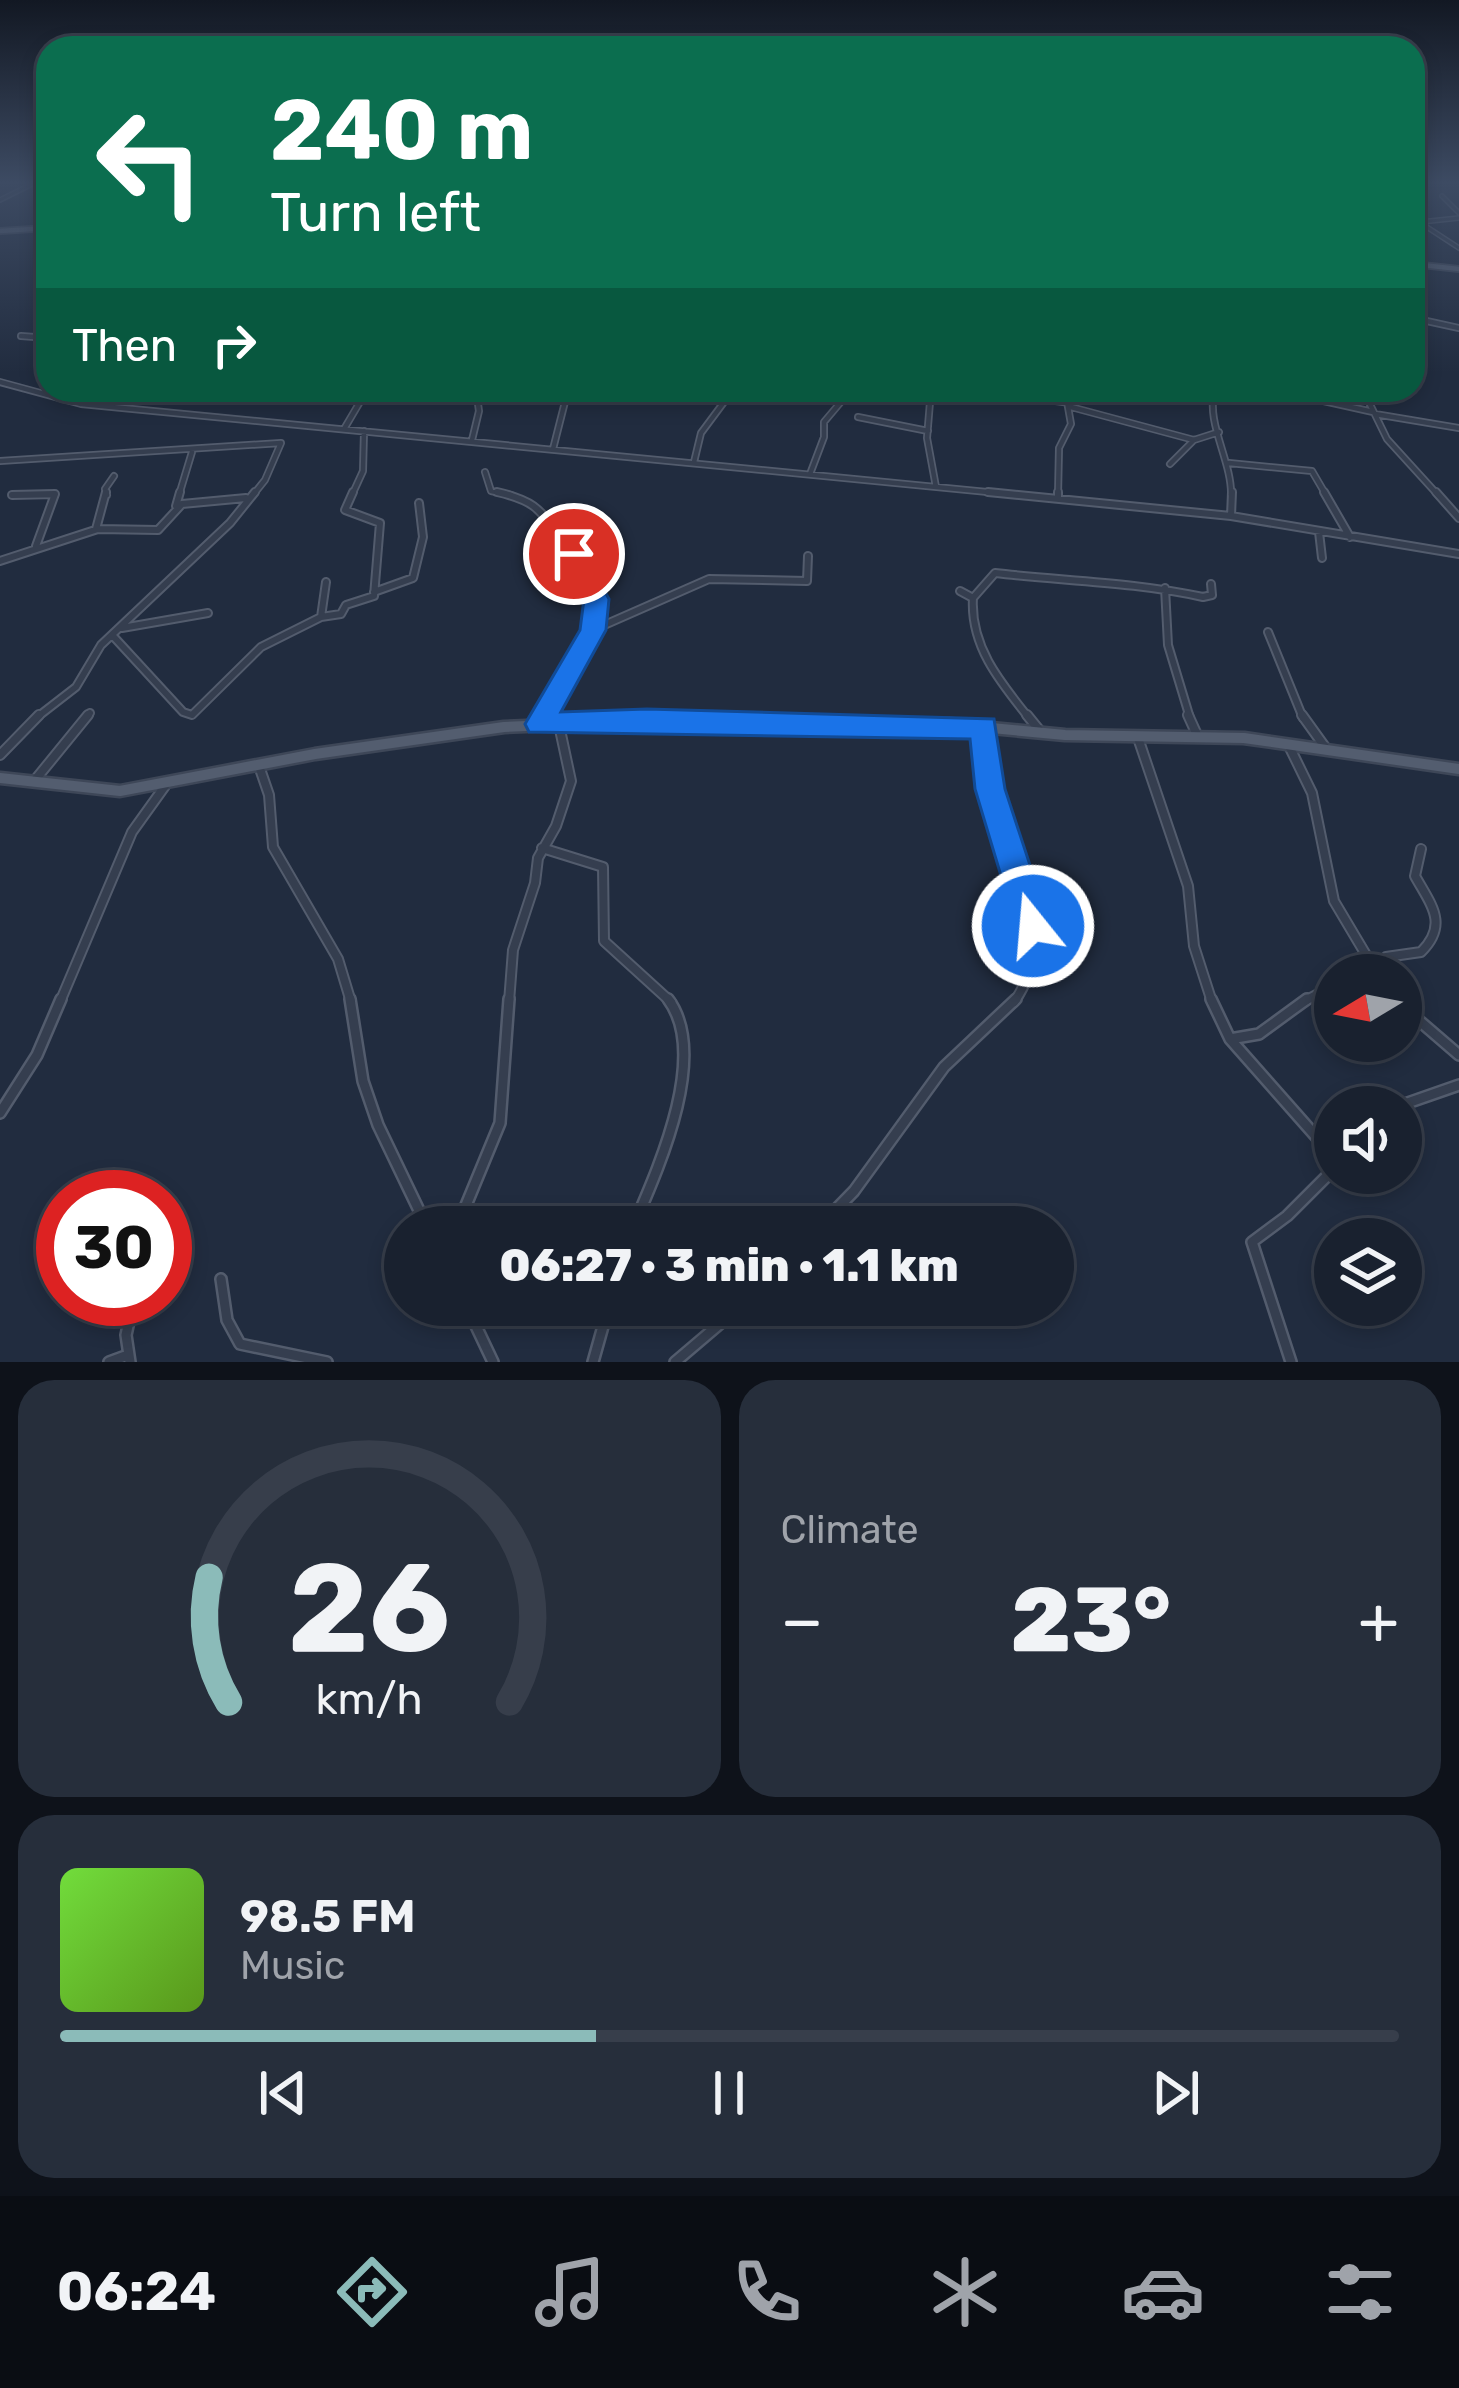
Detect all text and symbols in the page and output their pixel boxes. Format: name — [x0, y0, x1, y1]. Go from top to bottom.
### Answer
text: 240 m — [270, 80, 534, 180]
icon: left — [72, 84, 228, 240]
text: Turn left — [270, 181, 481, 245]
icon: right — [201, 312, 267, 378]
text: Then — [72, 319, 177, 372]
pin — [523, 503, 625, 605]
icon: arrive — [541, 521, 607, 587]
position arrow — [970, 863, 1096, 989]
north arrow — [1314, 954, 1422, 1062]
map controls — [1314, 954, 1422, 1326]
button: sound — [1314, 1086, 1422, 1194]
speed limit sign: 30 — [36, 1170, 192, 1326]
button: layers — [1314, 1218, 1422, 1326]
text: 06:27 · 3 min · 1.1 km — [499, 1239, 959, 1292]
text: Climate — [781, 1507, 919, 1553]
text: 26 — [288, 1534, 450, 1682]
text: 23° — [1010, 1567, 1171, 1674]
text: − — [781, 1581, 823, 1660]
text: + — [1358, 1581, 1399, 1660]
text: km/h — [316, 1673, 423, 1724]
text: 98.5 FM — [240, 1890, 416, 1943]
text: Music — [240, 1943, 345, 1989]
icon: previous — [250, 2060, 316, 2126]
icon: pause — [696, 2060, 762, 2126]
icon: next — [1143, 2060, 1209, 2126]
icon: directions — [330, 2250, 414, 2334]
icon: music — [528, 2250, 612, 2334]
icon: phone — [725, 2250, 809, 2334]
icon: climate — [923, 2250, 1007, 2334]
icon: car — [1121, 2250, 1205, 2334]
icon: filters — [1318, 2250, 1402, 2334]
text: 06:24 — [57, 2260, 216, 2324]

